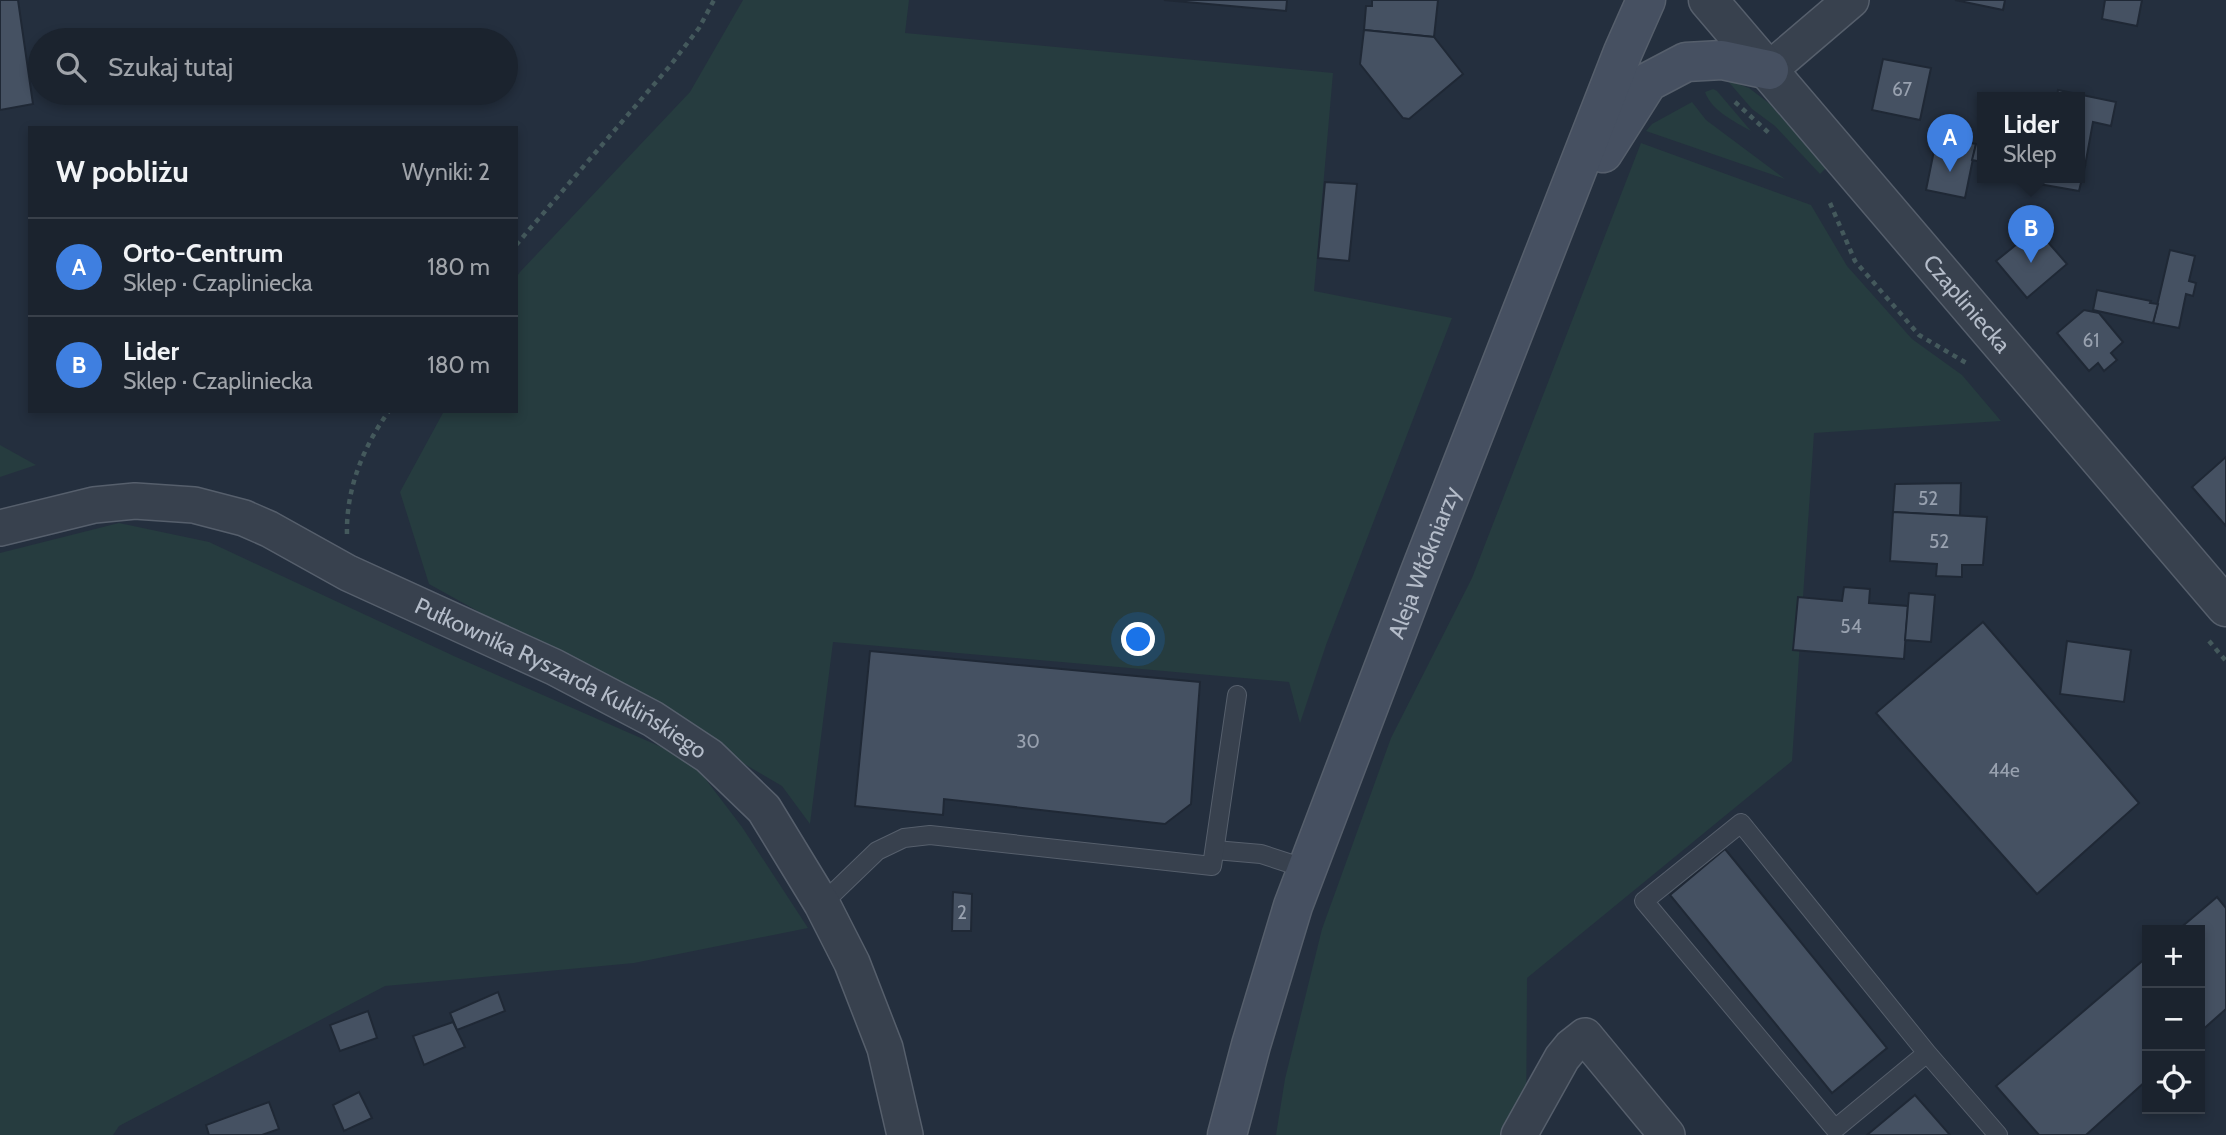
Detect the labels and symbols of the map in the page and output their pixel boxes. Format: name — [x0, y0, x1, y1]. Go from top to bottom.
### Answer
house number: 67 — [1892, 78, 1913, 101]
pin: A — [1927, 114, 1973, 172]
pin: B — [2008, 205, 2054, 263]
street label: Czapliniecka — [1917, 249, 2017, 358]
house number: 61 — [2083, 329, 2099, 352]
street label: Aleja Włókniarzy — [1382, 482, 1466, 643]
house number: 52 — [1918, 487, 1938, 510]
house number: 52 — [1929, 530, 1949, 553]
street label: Pułkownika Ryszarda Kuklińskiego — [410, 591, 712, 765]
house number: 54 — [1840, 615, 1862, 638]
your location — [1121, 622, 1155, 656]
house number: 30 — [1016, 730, 1040, 753]
house number: 44e — [1988, 759, 2020, 782]
house number: 2 — [957, 901, 967, 924]

